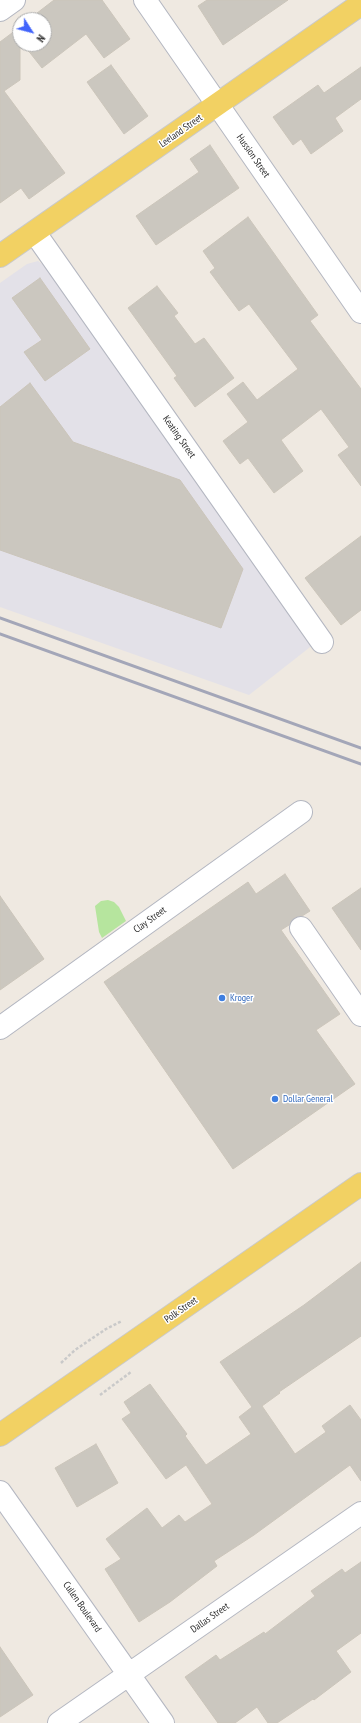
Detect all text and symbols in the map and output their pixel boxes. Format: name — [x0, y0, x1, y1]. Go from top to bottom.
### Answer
north arrow — [12, 12, 52, 52]
text: N — [33, 32, 48, 45]
street label: Leeland Street — [157, 112, 205, 150]
street label: Hussion Street — [234, 132, 272, 180]
street label: Keating Street — [160, 413, 198, 461]
street label: Clay Street — [131, 904, 169, 936]
place label: Kroger — [230, 992, 253, 1004]
marker: Kroger — [217, 993, 227, 1003]
place label: Dollar General — [283, 1093, 333, 1105]
marker: Dollar General — [270, 1094, 280, 1104]
street label: Polk Street — [162, 1294, 200, 1326]
street label: Cullen Boulevard — [60, 1580, 104, 1634]
street label: Dallas Street — [188, 1600, 232, 1636]

